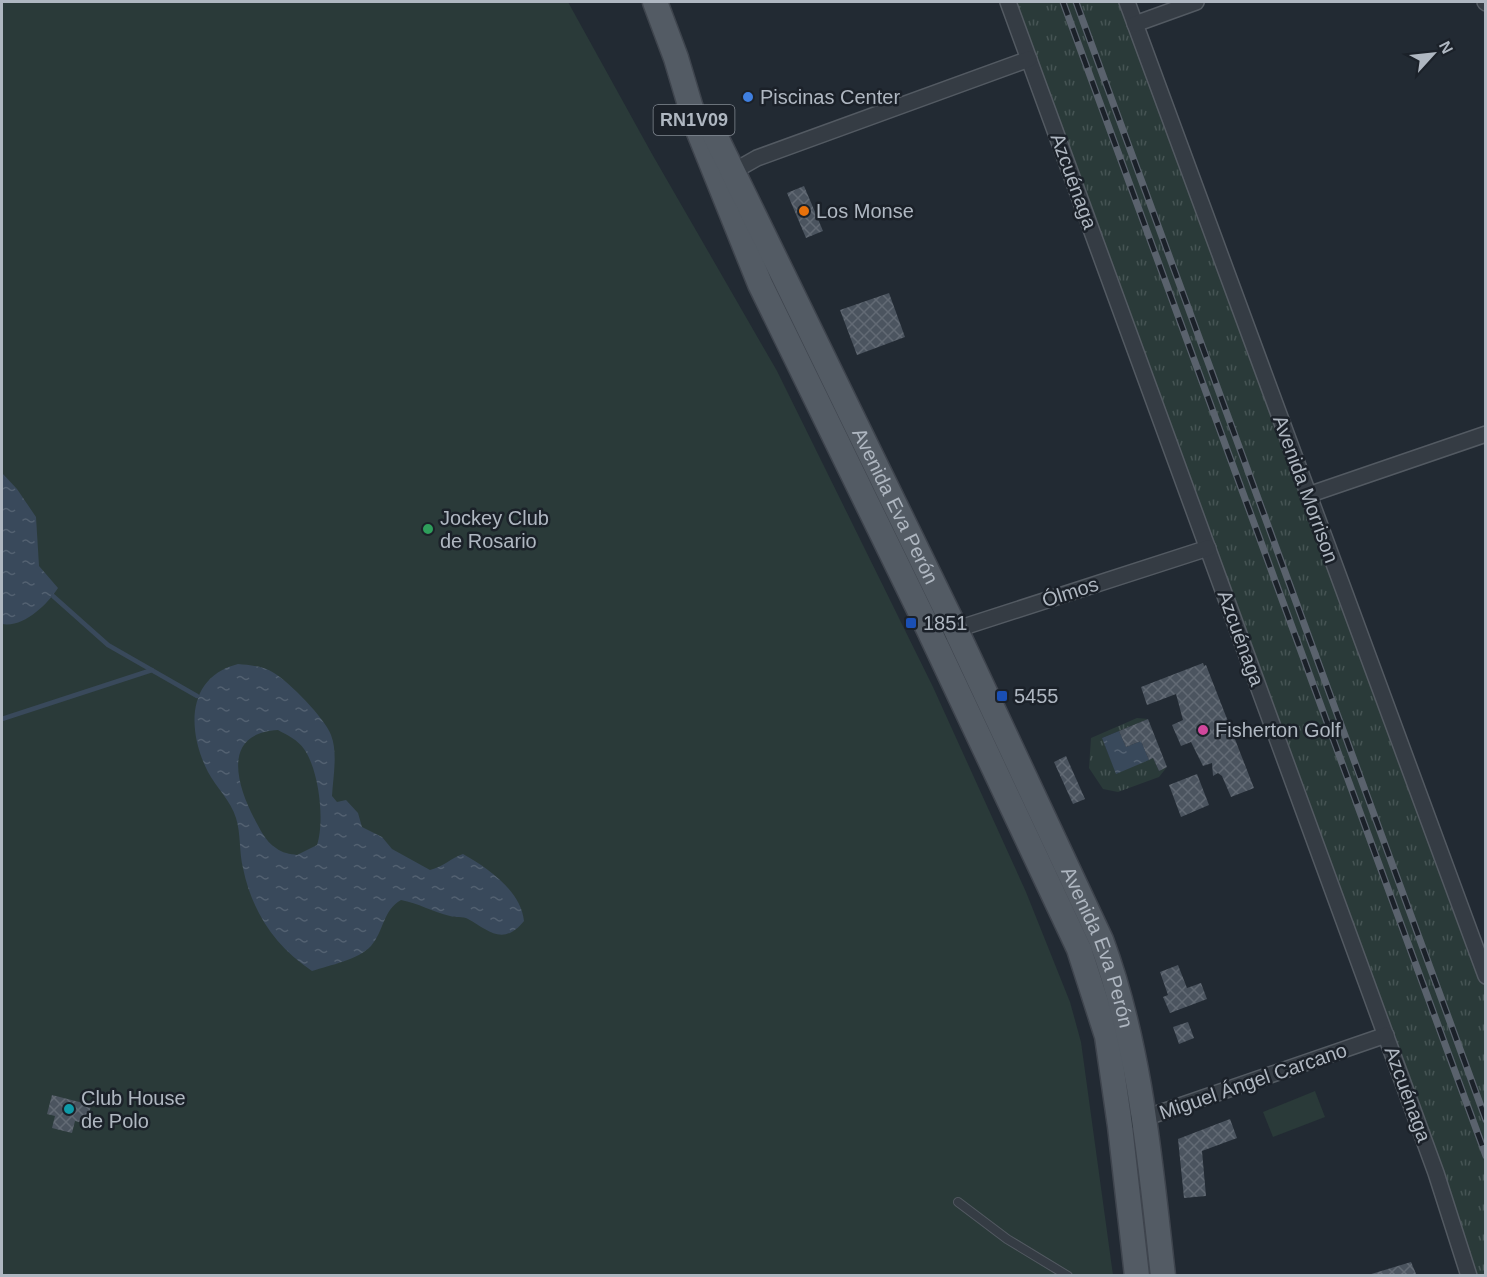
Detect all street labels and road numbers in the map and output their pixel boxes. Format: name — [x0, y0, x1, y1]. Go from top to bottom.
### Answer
road number: RN1V09 — [654, 105, 734, 135]
street label: Azcuénaga — [1047, 130, 1102, 233]
street label: Avenida Morrison — [1269, 412, 1343, 566]
street label: Avenida Eva Perón — [848, 424, 943, 588]
street label: Ólmos — [1039, 573, 1101, 611]
street label: Azcuénaga — [1214, 587, 1269, 690]
street label: Avenida Eva Perón — [1057, 863, 1138, 1030]
street label: Miguel Ángel Carcano — [1156, 1039, 1350, 1123]
street label: Azcuénaga — [1381, 1043, 1436, 1146]

